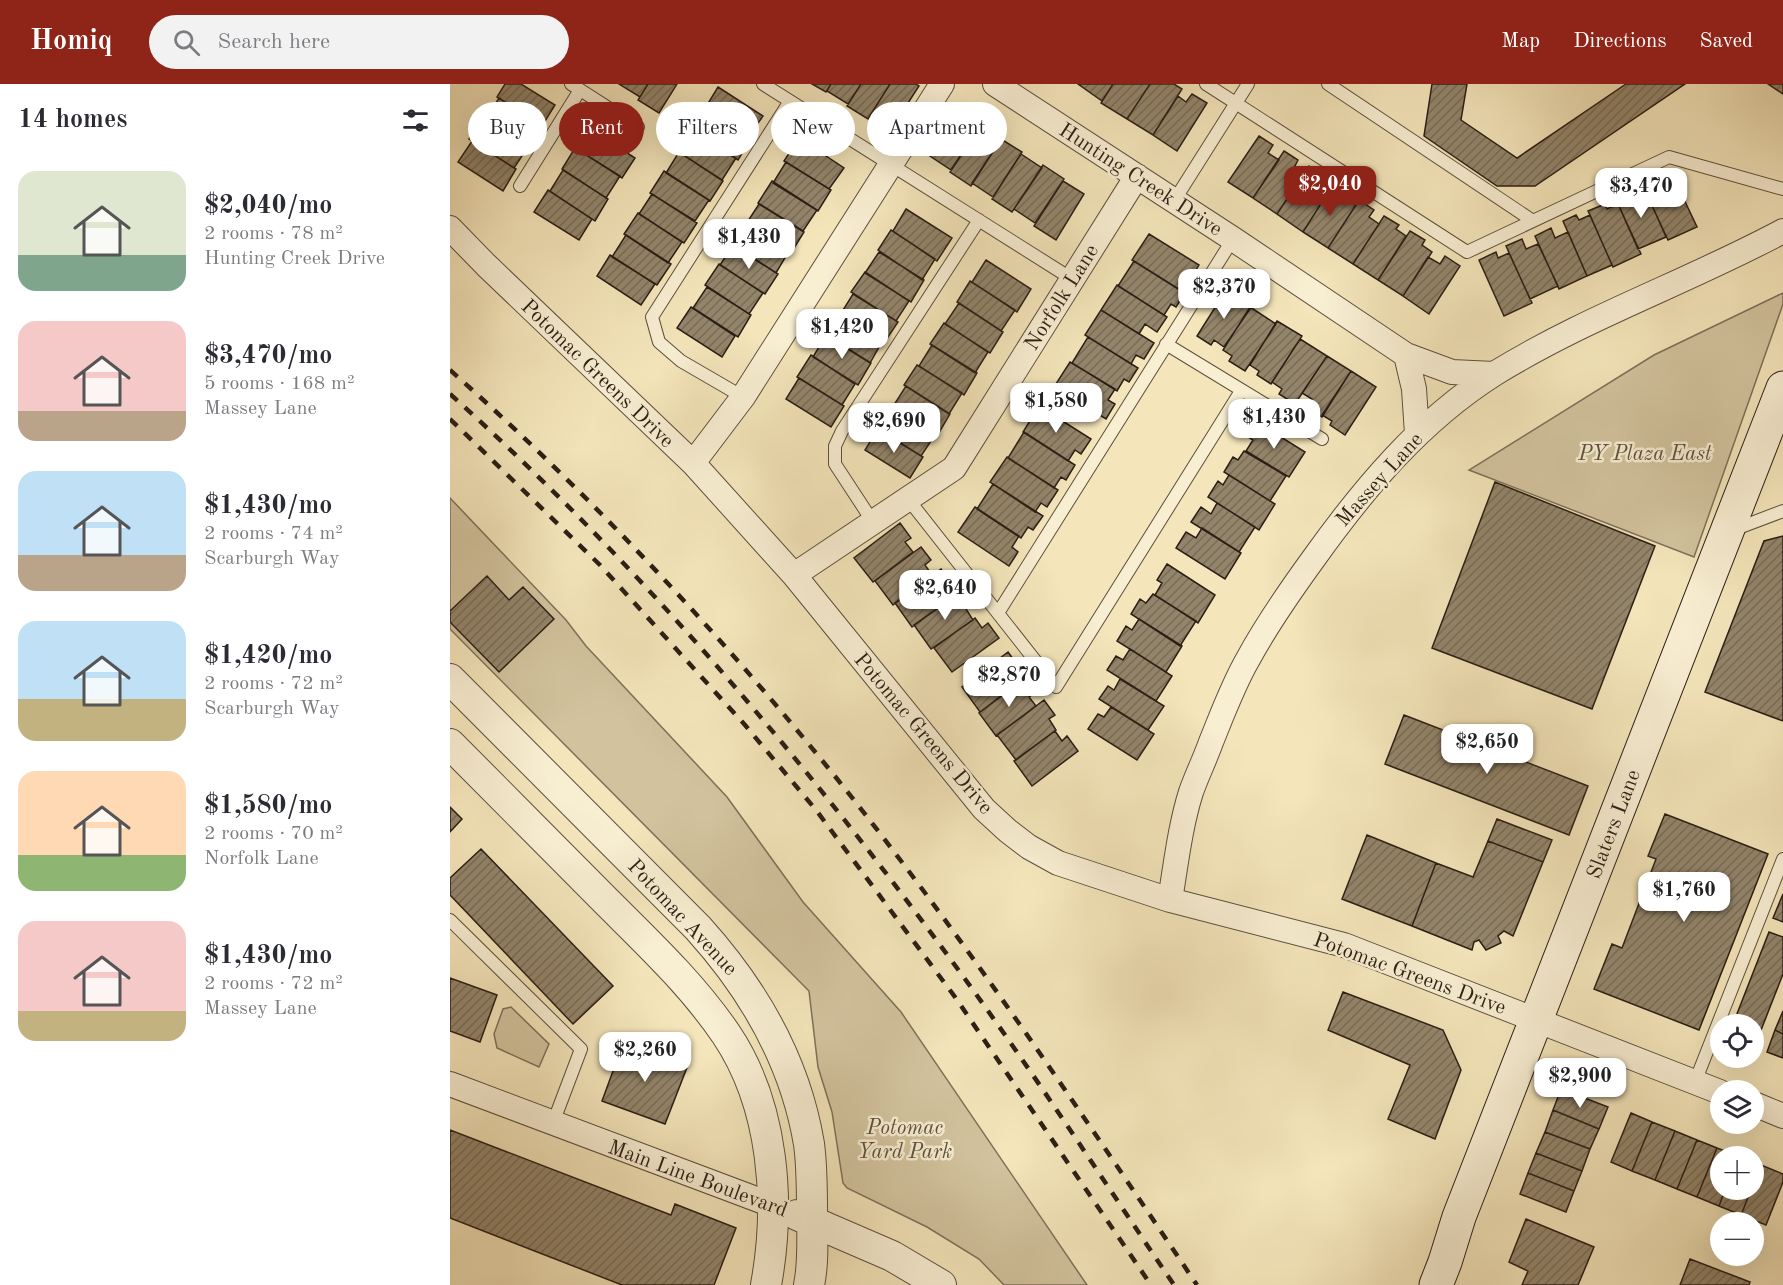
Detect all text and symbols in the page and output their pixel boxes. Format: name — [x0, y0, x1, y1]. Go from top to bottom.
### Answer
search box — [149, 15, 569, 69]
icon: search — [170, 26, 203, 59]
text: Homiq — [30, 28, 113, 56]
text: Search here — [218, 31, 330, 53]
text: Map — [1501, 31, 1540, 52]
text: Directions — [1573, 31, 1667, 52]
text: Saved — [1700, 31, 1753, 52]
chip: Buy — [468, 102, 547, 156]
chip: Rent — [559, 102, 644, 156]
chip: Filters — [656, 102, 759, 156]
chip: New — [771, 102, 855, 156]
chip: Apartment — [867, 102, 1007, 156]
icon: filters — [399, 104, 432, 137]
text: 14 homes — [18, 107, 127, 133]
street label: Hunting Creek Drive — [1055, 120, 1226, 241]
pin: $2,040 — [1281, 166, 1379, 217]
pin: $3,470 — [1592, 168, 1690, 219]
text: $2,040 — [1298, 175, 1362, 195]
text: $3,470 — [1609, 177, 1673, 197]
text: $2,040/mo — [204, 193, 332, 219]
icon: home — [66, 195, 138, 267]
pin: $1,430 — [700, 219, 798, 270]
text: 2 rooms · 78 m² — [204, 224, 343, 244]
text: $1,430 — [717, 228, 781, 248]
street label: Norfolk Lane — [1021, 241, 1103, 354]
text: Hunting Creek Drive — [204, 249, 385, 269]
pin: $2,370 — [1175, 269, 1273, 320]
text: $2,370 — [1192, 278, 1256, 298]
street label: Potomac Greens Drive — [517, 296, 677, 452]
pin: $1,420 — [793, 309, 891, 360]
text: $1,420 — [810, 318, 874, 338]
text: $3,470/mo — [204, 343, 332, 369]
icon: home — [66, 345, 138, 417]
text: 5 rooms · 168 m² — [204, 374, 354, 394]
pin: $1,580 — [1007, 383, 1105, 434]
text: $1,580 — [1024, 392, 1088, 412]
text: Massey Lane — [204, 399, 317, 419]
pin: $1,430 — [1225, 399, 1323, 450]
pin: $2,690 — [845, 403, 943, 454]
text: $1,430 — [1242, 408, 1306, 428]
text: $2,690 — [862, 412, 926, 432]
street label: Massey Lane — [1333, 429, 1428, 531]
park label: PY Plaza East — [1577, 444, 1712, 465]
text: $1,430/mo — [204, 493, 332, 519]
icon: home — [66, 495, 138, 567]
text: 2 rooms · 74 m² — [204, 524, 343, 544]
text: Scarburgh Way — [204, 549, 340, 569]
pin: $2,640 — [896, 570, 994, 621]
text: $2,640 — [913, 579, 977, 599]
text: $1,420/mo — [204, 643, 332, 669]
icon: home — [66, 645, 138, 717]
street label: Potomac Greens Drive — [849, 649, 996, 819]
pin: $2,870 — [960, 657, 1058, 708]
text: $2,870 — [977, 666, 1041, 686]
text: 2 rooms · 72 m² — [204, 674, 343, 694]
text: Scarburgh Way — [204, 699, 340, 719]
pin: $2,650 — [1438, 724, 1536, 775]
text: $2,650 — [1455, 733, 1519, 753]
street label: Slaters Lane — [1584, 767, 1645, 882]
text: $1,580/mo — [204, 793, 332, 819]
icon: home — [66, 795, 138, 867]
text: 2 rooms · 70 m² — [204, 824, 343, 844]
text: Norfolk Lane — [204, 849, 319, 869]
street label: Potomac Avenue — [623, 856, 741, 980]
pin: $1,760 — [1635, 872, 1733, 923]
text: $1,760 — [1652, 881, 1716, 901]
street label: Potomac Greens Drive — [1310, 930, 1509, 1019]
text: $1,430/mo — [204, 943, 332, 969]
icon: home — [66, 945, 138, 1017]
text: 2 rooms · 72 m² — [204, 974, 343, 994]
text: Massey Lane — [204, 999, 317, 1019]
map controls — [1710, 1014, 1764, 1266]
button: locate — [1710, 1014, 1764, 1068]
pin: $2,260 — [596, 1032, 694, 1083]
text: $2,260 — [613, 1041, 677, 1061]
pin: $2,900 — [1531, 1058, 1629, 1109]
text: $2,900 — [1548, 1067, 1612, 1087]
button: layers — [1710, 1080, 1764, 1134]
park label: Potomac Yard Park — [858, 1118, 952, 1163]
street label: Main Line Boulevard — [605, 1137, 790, 1222]
button: + — [1710, 1146, 1764, 1200]
button: − — [1710, 1212, 1764, 1266]

